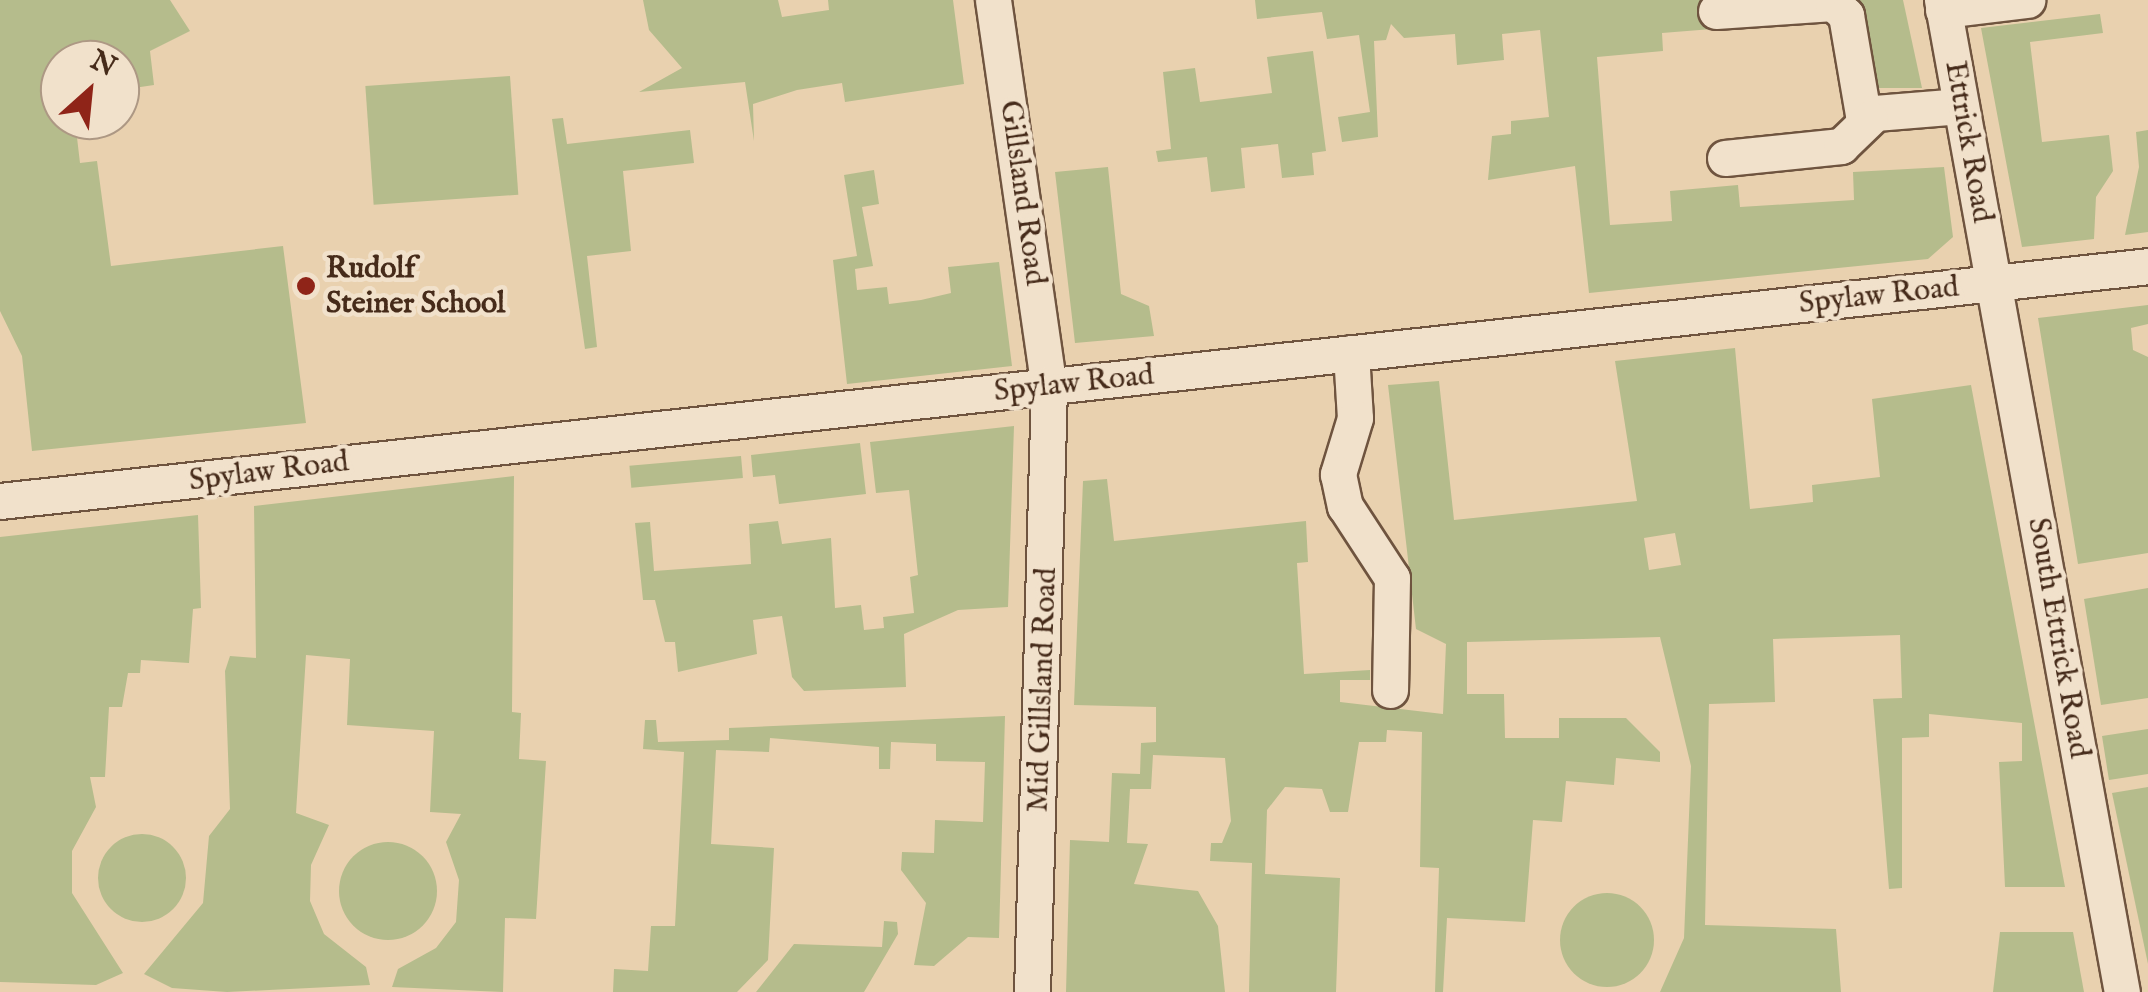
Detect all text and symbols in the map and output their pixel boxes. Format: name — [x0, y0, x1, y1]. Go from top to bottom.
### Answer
north arrow — [40, 40, 140, 140]
text: N — [84, 44, 122, 86]
street label: Ettrick Road — [1936, 58, 2000, 226]
street label: Gillsland Road — [991, 98, 1053, 288]
place label: Rudolf Steiner School — [326, 251, 505, 322]
street label: Spylaw Road — [1797, 270, 1961, 322]
marker: Rudolf Steiner School — [295, 275, 317, 297]
street label: Spylaw Road — [992, 358, 1156, 410]
street label: Spylaw Road — [187, 444, 351, 500]
street label: South Ettrick Road — [2019, 515, 2097, 761]
street label: Mid Gillsland Road — [1021, 567, 1065, 813]

